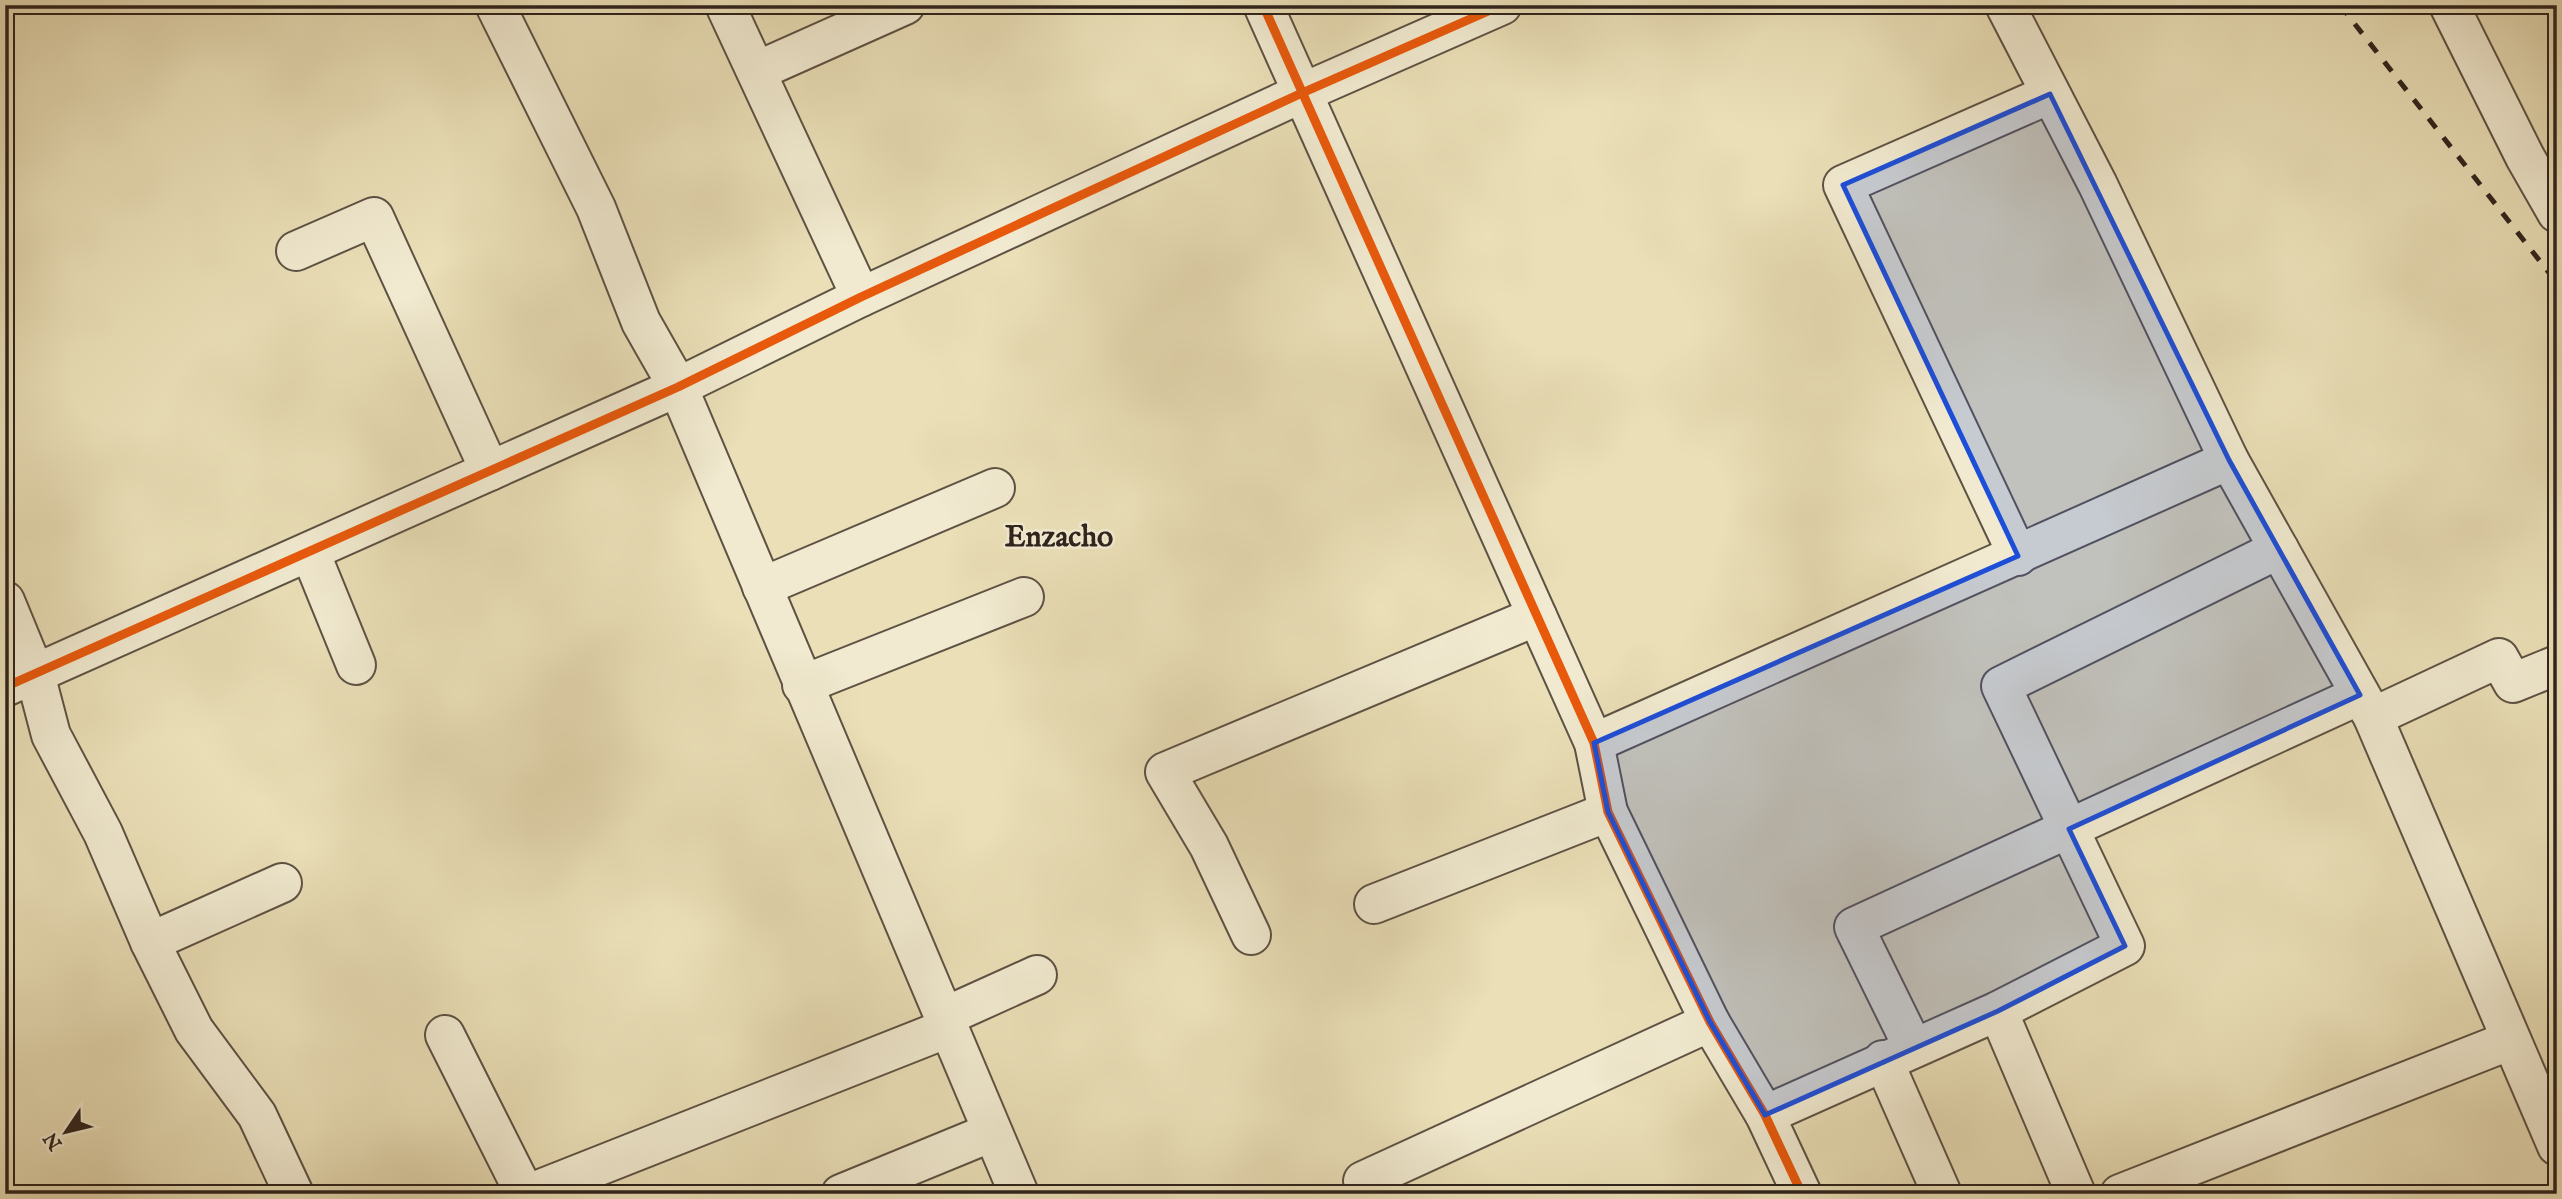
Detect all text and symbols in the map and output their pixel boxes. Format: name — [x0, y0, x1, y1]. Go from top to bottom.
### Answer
district label: Enzacho — [1005, 519, 1113, 557]
north arrow — [32, 1098, 102, 1168]
text: N — [39, 1127, 69, 1155]

